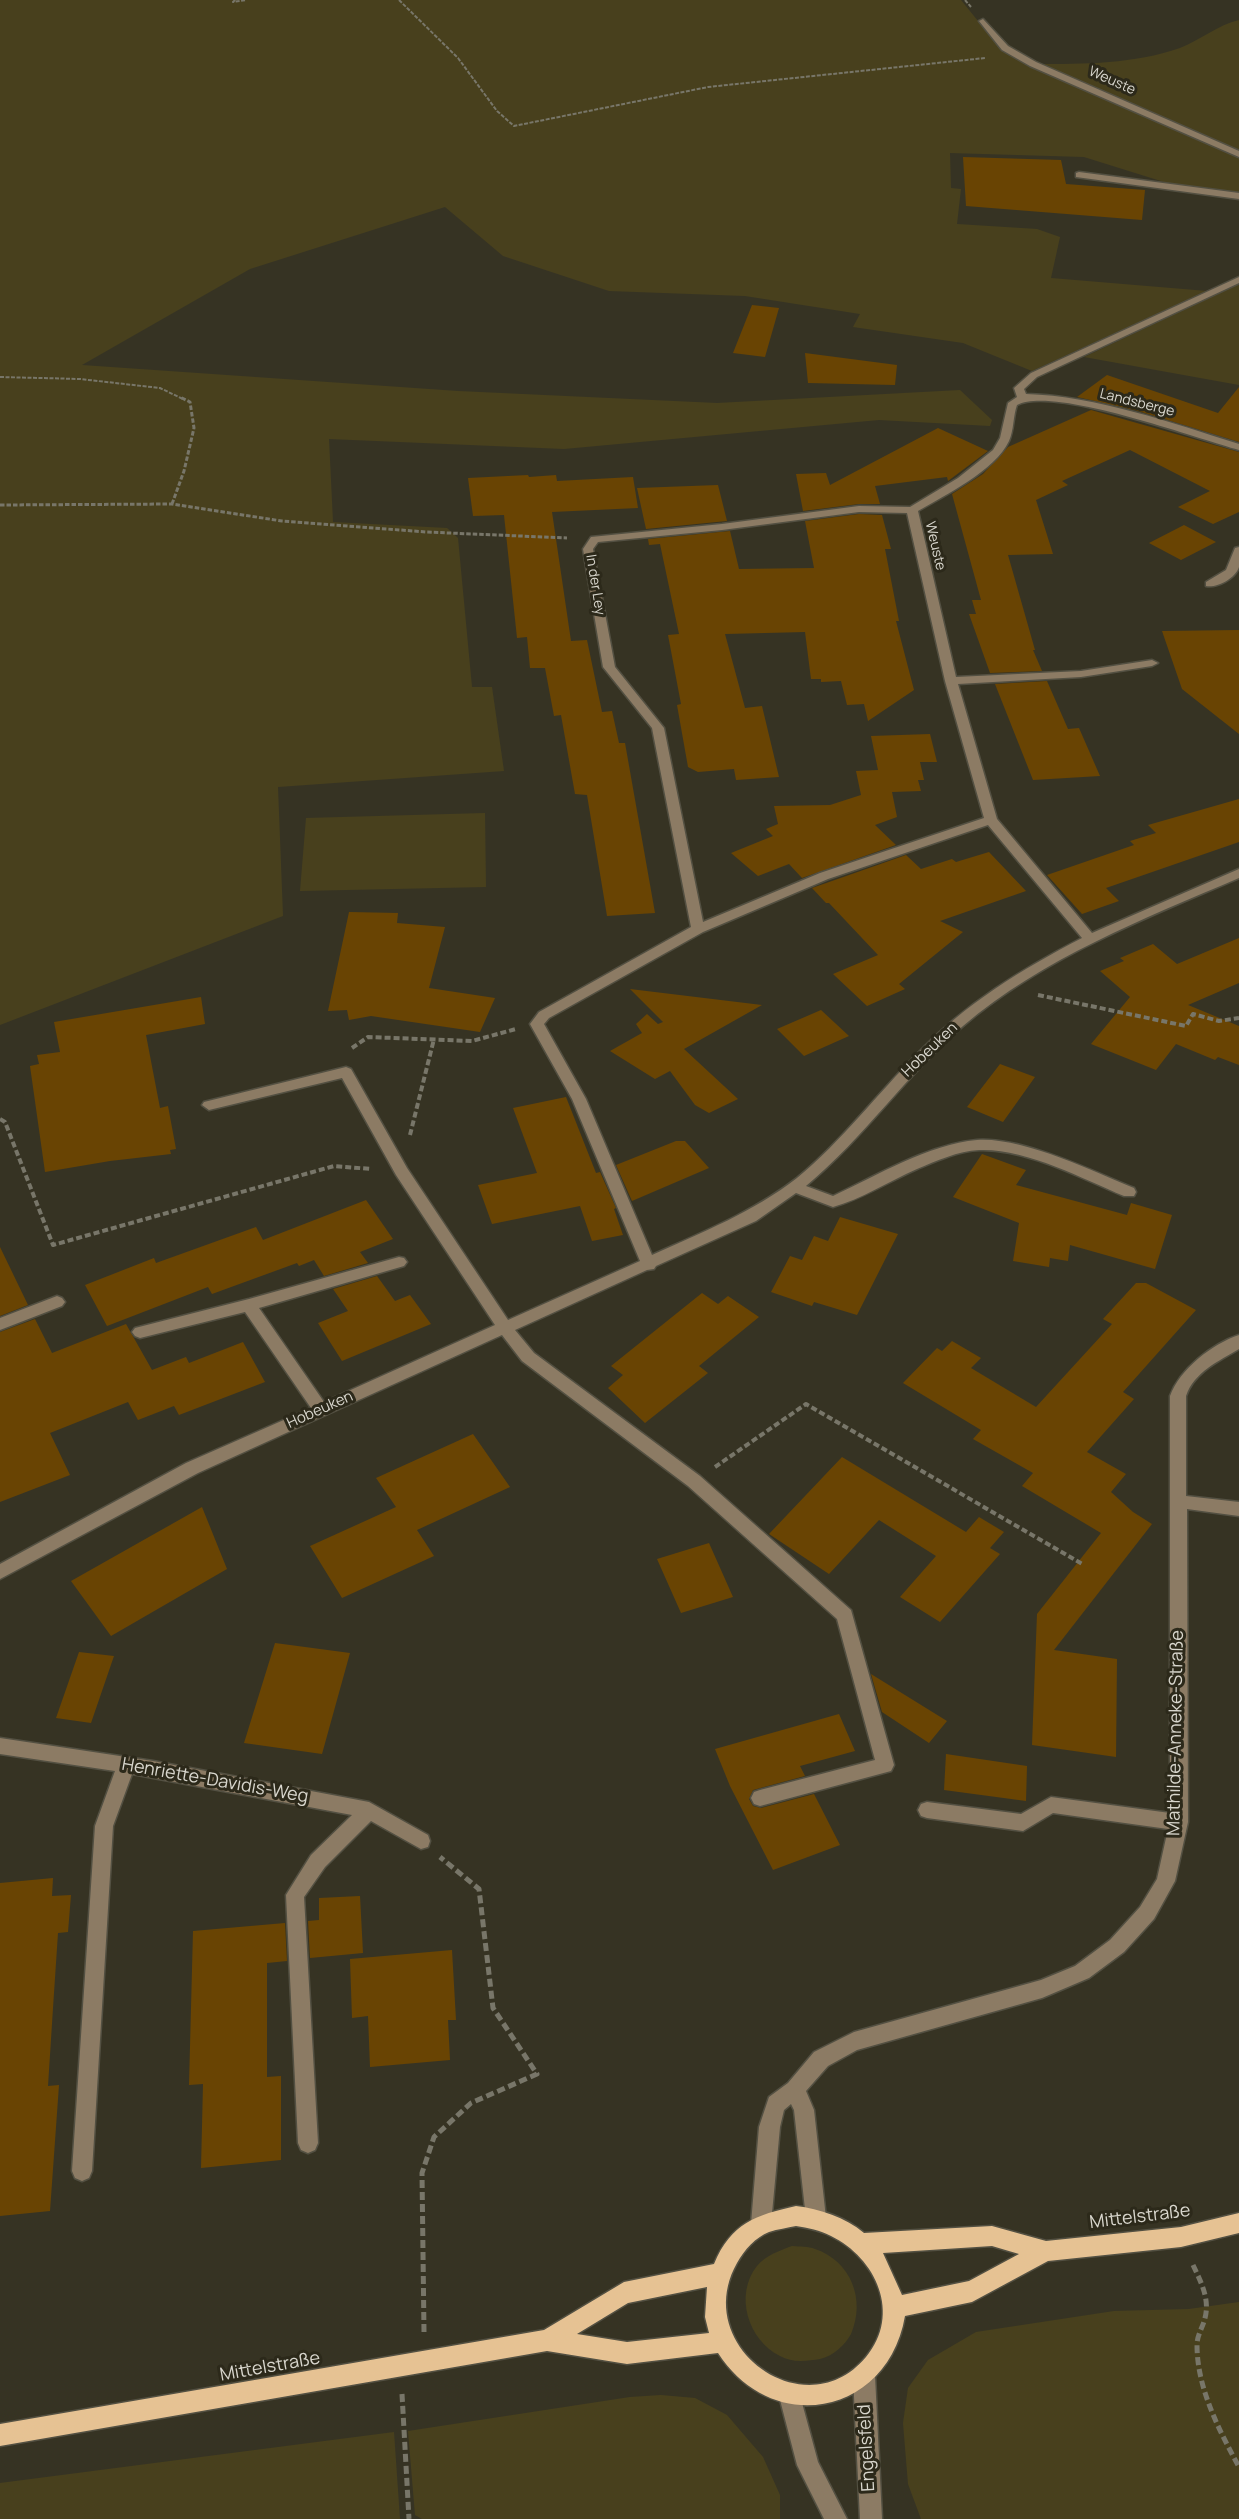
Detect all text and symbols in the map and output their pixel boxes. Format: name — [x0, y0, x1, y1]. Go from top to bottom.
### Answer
street label: Weuste — [1086, 63, 1138, 99]
street label: Landsberge — [1098, 386, 1176, 420]
street label: Weuste — [921, 520, 949, 572]
street label: In der Ley — [582, 553, 608, 617]
street label: Hobeuken — [898, 1019, 962, 1081]
street label: Hobeuken — [284, 1387, 356, 1433]
street label: Mathilde-Anneke-Straße — [1163, 1630, 1189, 1836]
street label: Henriette-Davidis-Weg — [120, 1754, 310, 1808]
street label: Mittelstraße — [1088, 2200, 1192, 2234]
street label: Mittelstraße — [218, 2348, 322, 2386]
street label: Engelsfeld — [854, 2404, 880, 2492]

